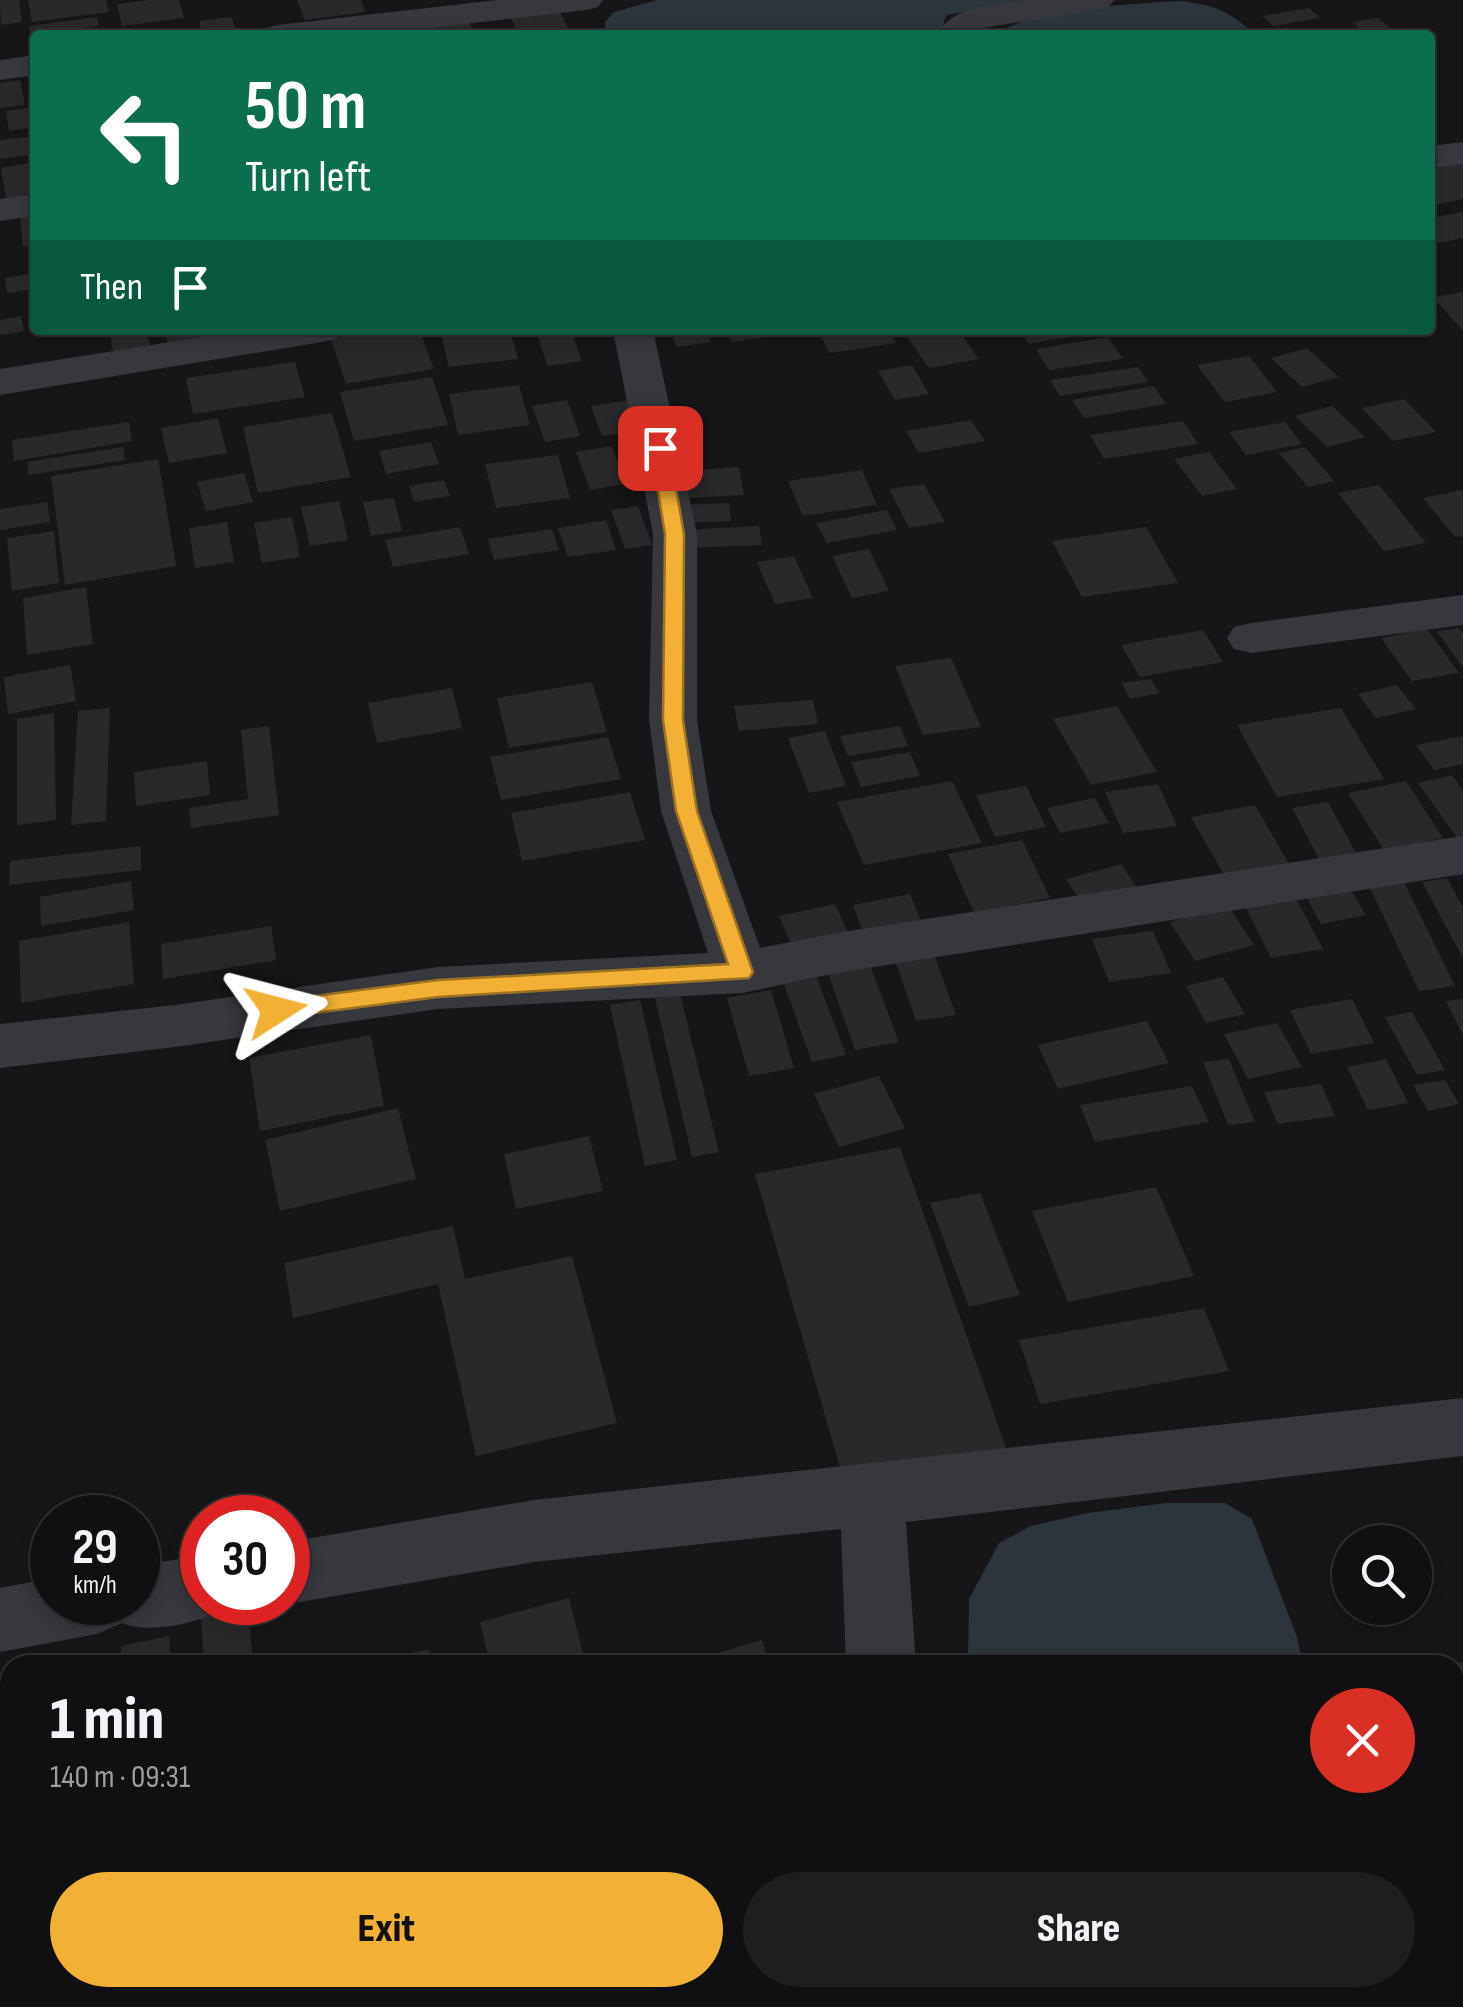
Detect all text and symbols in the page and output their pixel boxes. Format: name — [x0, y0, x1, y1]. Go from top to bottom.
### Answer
text: 50 m — [245, 65, 366, 149]
icon: left — [80, 70, 210, 200]
text: Turn left — [245, 150, 371, 205]
icon: arrive — [163, 260, 218, 315]
text: Then — [80, 265, 143, 310]
pin — [618, 406, 703, 491]
icon: arrive — [633, 421, 688, 476]
position arrow — [224, 958, 328, 1062]
speed limit sign: 30 — [180, 1495, 310, 1625]
text: 29 — [72, 1518, 118, 1578]
map controls — [1332, 1525, 1432, 1625]
button: search — [1332, 1525, 1432, 1625]
text: km/h — [73, 1570, 117, 1601]
text: 1 min — [50, 1684, 164, 1756]
button: close — [1310, 1688, 1415, 1793]
text: 140 m · 09:31 — [50, 1758, 190, 1797]
button: Exit — [50, 1872, 723, 1987]
button: Share — [743, 1872, 1415, 1987]

